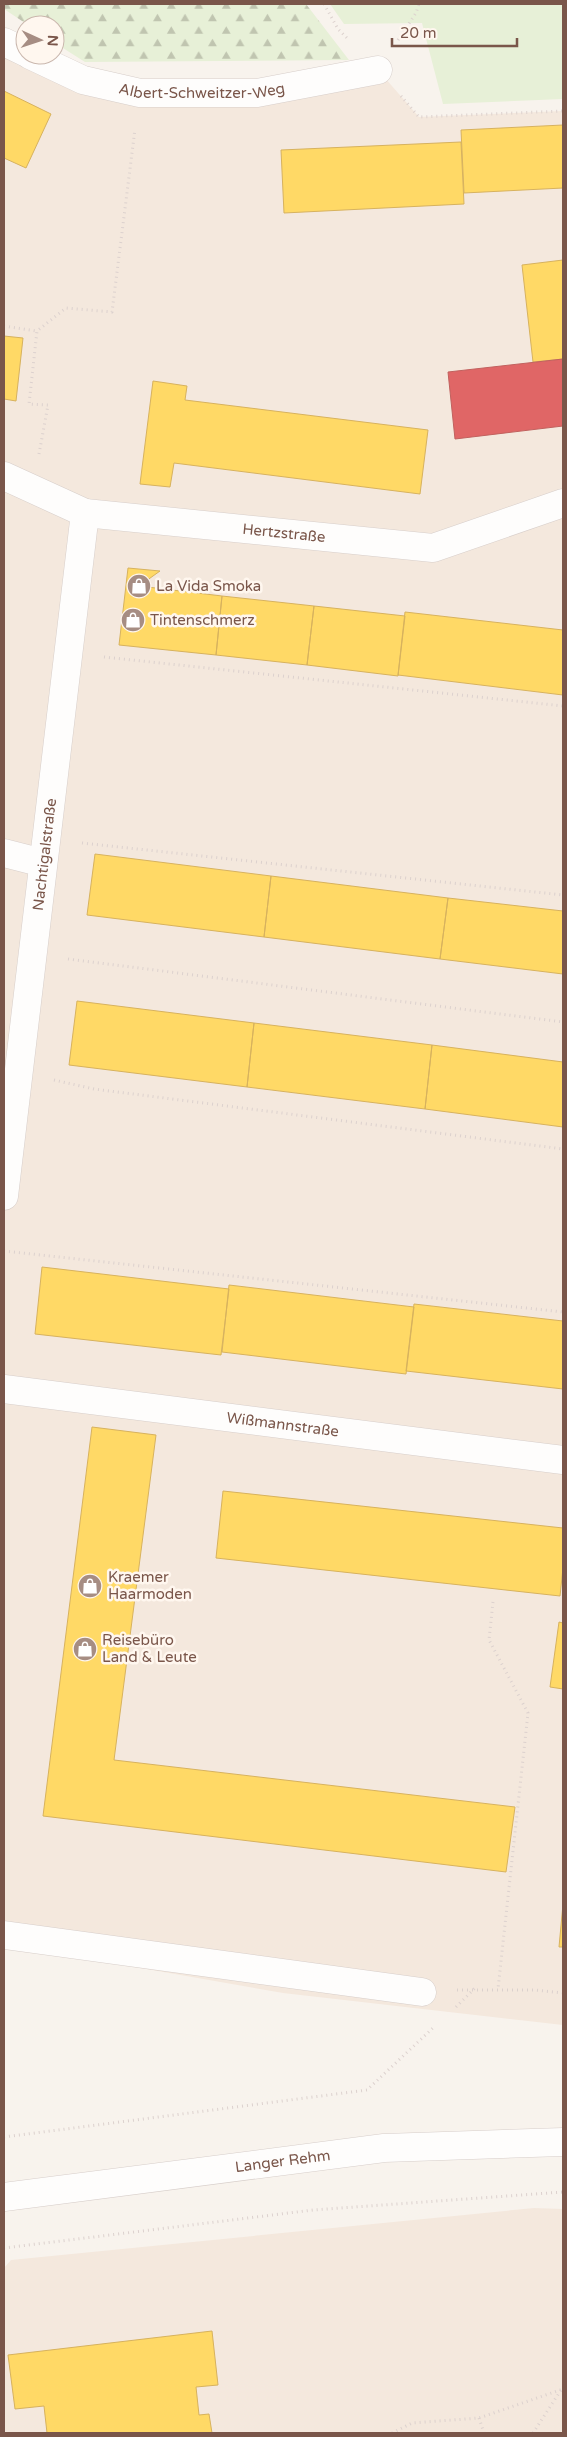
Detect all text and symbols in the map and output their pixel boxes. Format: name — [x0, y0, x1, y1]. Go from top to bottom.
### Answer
north arrow — [15, 15, 65, 65]
scale bar — [392, 15, 517, 47]
text: 20 m — [400, 24, 437, 42]
text: N — [44, 35, 61, 47]
street label: Albert-Schweitzer-Weg — [117, 79, 286, 103]
street label: Hertzstraße — [242, 520, 326, 546]
shop icon: La Vida Smoka — [126, 573, 152, 599]
place label: La Vida Smoka — [156, 577, 261, 595]
shop icon: Tintenschmerz — [120, 607, 146, 633]
place label: Tintenschmerz — [150, 611, 255, 629]
street label: Nachtigalstraße — [29, 797, 60, 912]
street label: Wißmannstraße — [226, 1408, 340, 1440]
place label: Kraemer Haarmoden — [108, 1568, 192, 1603]
shop icon: Kraemer Haarmoden — [77, 1573, 103, 1599]
place label: Reisebüro Land & Leute — [102, 1631, 197, 1666]
shop icon: Reisebüro Land & Leute — [72, 1636, 98, 1662]
street label: Langer Rehm — [234, 2146, 331, 2176]

